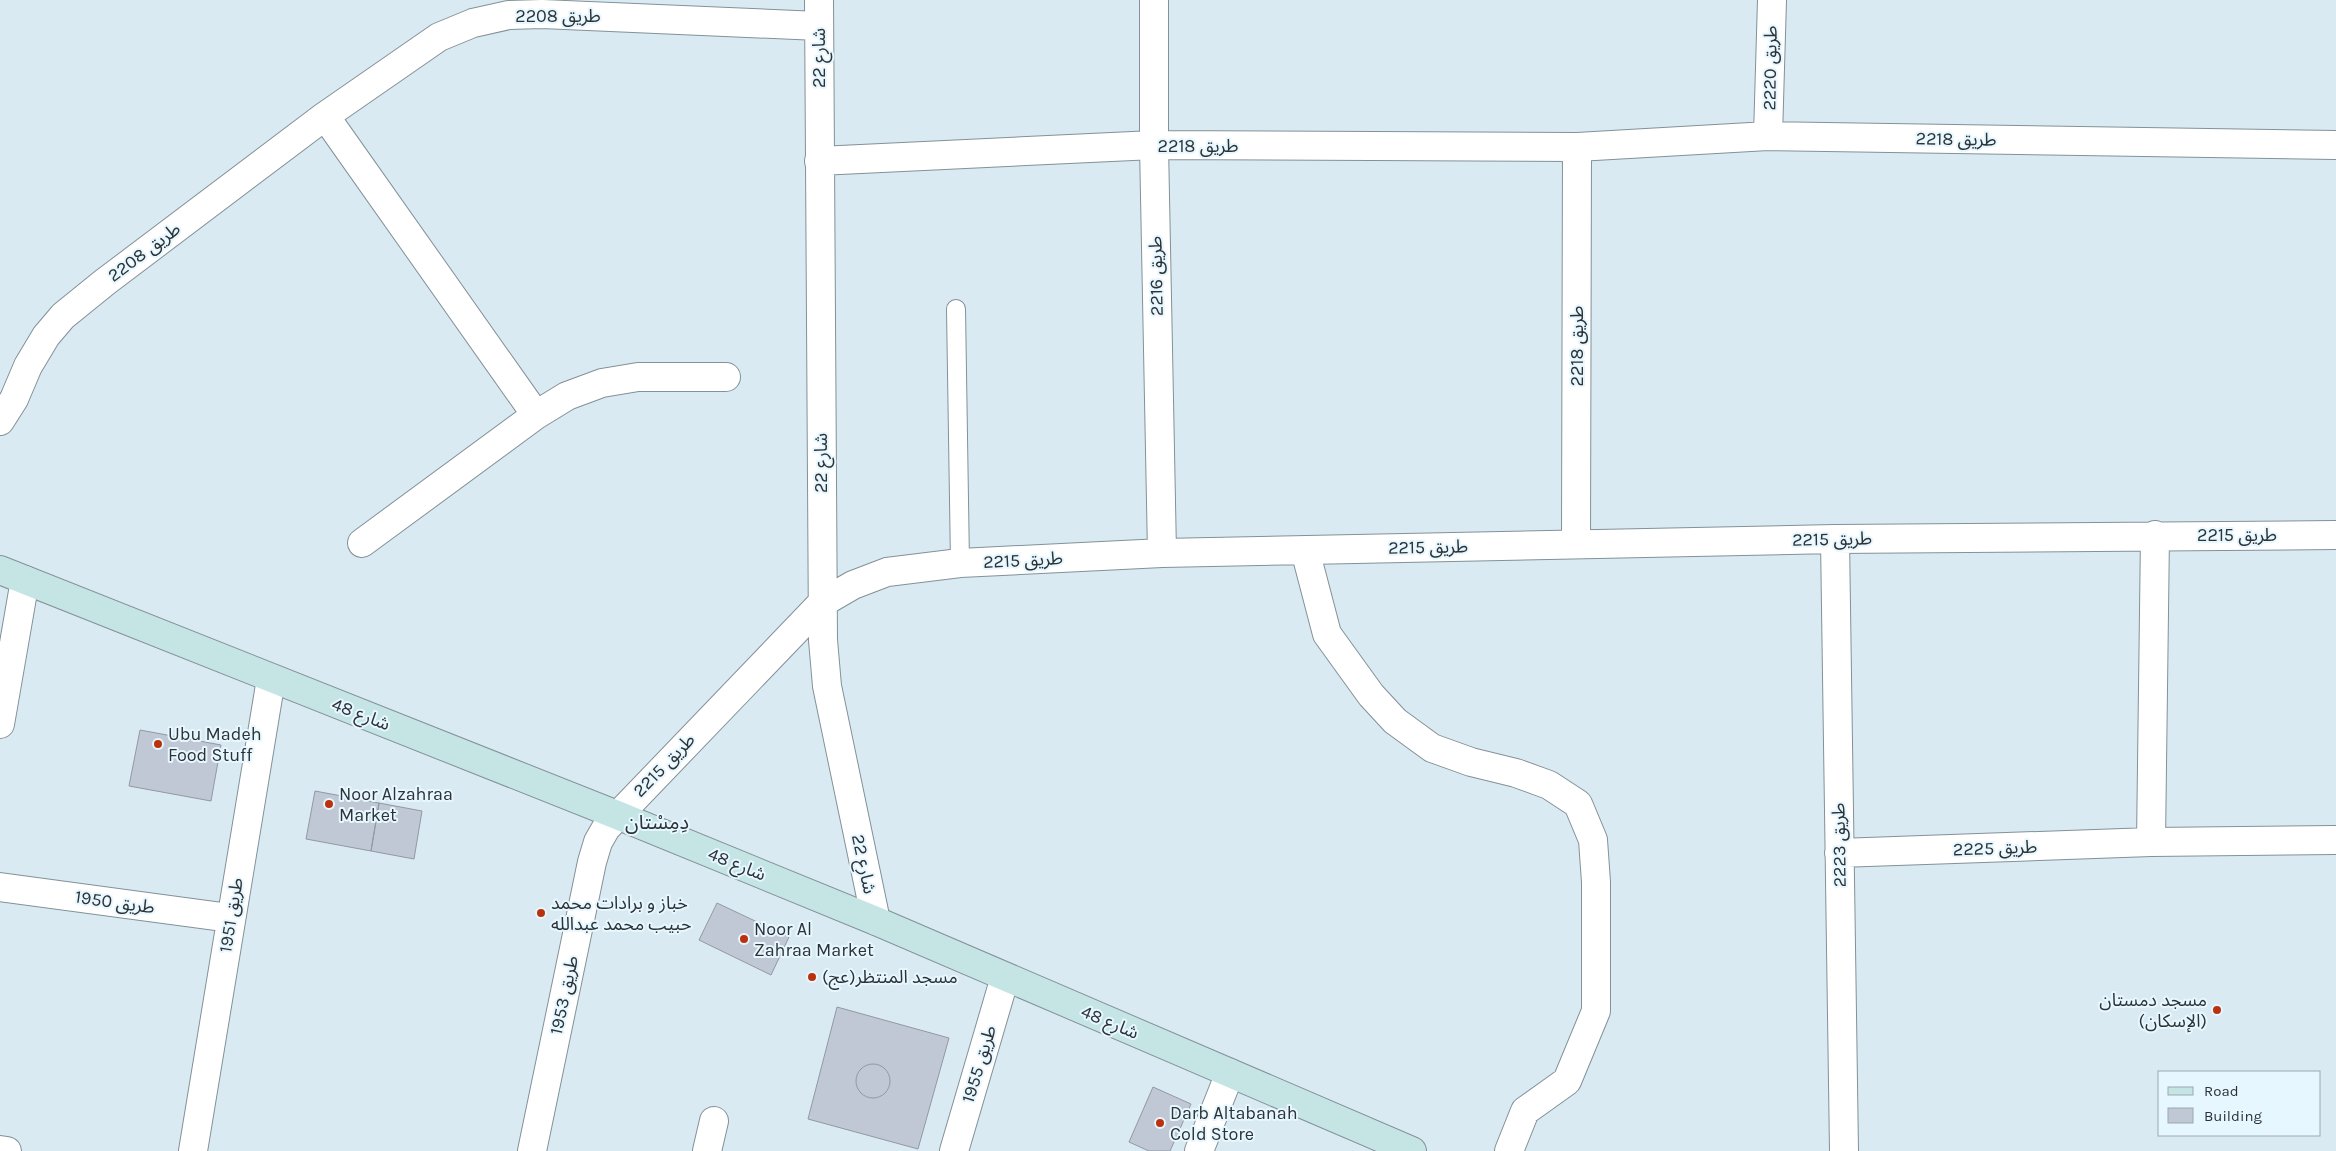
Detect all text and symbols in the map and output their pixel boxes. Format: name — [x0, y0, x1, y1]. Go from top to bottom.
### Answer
street label: طريق 2208 — [515, 5, 601, 27]
street label: طريق 2220 — [1758, 25, 1782, 111]
street label: شارع 22 — [808, 28, 833, 88]
street label: طريق 2218 — [1915, 127, 1997, 151]
street label: طريق 2218 — [1158, 135, 1238, 157]
street label: طريق 2208 — [103, 217, 185, 287]
street label: طريق 2216 — [1144, 236, 1168, 316]
street label: طريق 2218 — [1566, 306, 1588, 386]
street label: شارع 22 — [810, 433, 835, 493]
street label: طريق 2215 — [2197, 524, 2277, 546]
street label: طريق 2215 — [1792, 527, 1872, 551]
street label: طريق 2215 — [1388, 535, 1468, 559]
street label: طريق 2215 — [982, 547, 1064, 573]
street label: شارع 48 — [328, 693, 393, 738]
place label: Ubu Madeh Food Stuff — [168, 723, 262, 766]
street label: طريق 2215 — [628, 729, 700, 801]
marker: Ubu Madeh Food Stuff — [152, 738, 164, 750]
place label: Noor Alzahraa Market — [339, 783, 453, 826]
marker: Noor Alzahraa Market — [323, 798, 335, 810]
street label: طريق 2223 — [1827, 802, 1851, 888]
district label: دِمِسْتان — [625, 811, 689, 834]
street label: شارع 22 — [844, 832, 881, 896]
street label: طريق 2225 — [1952, 836, 2038, 860]
street label: شارع 48 — [704, 842, 769, 888]
street label: طريق 1951 — [214, 876, 248, 954]
street label: طريق 1950 — [74, 886, 156, 918]
place label: خباز و برادات محمد حبيب محمد عبدالله — [551, 892, 692, 935]
marker: خباز و برادات محمد حبيب محمد عبدالله — [535, 907, 547, 919]
place label: Noor Al Zahraa Market — [754, 918, 874, 961]
marker: Noor Al Zahraa Market — [738, 933, 750, 945]
street label: طريق 1953 — [545, 954, 583, 1036]
place label: مسجد المنتظر(عج) — [822, 966, 958, 990]
marker: مسجد المنتظر(عج) — [806, 971, 818, 983]
place label: مسجد دمستان (الإسكان) — [2099, 989, 2207, 1033]
street label: شارع 48 — [1077, 1000, 1142, 1047]
marker: مسجد دمستان (الإسكان) — [2211, 1004, 2223, 1016]
street label: طريق 1955 — [957, 1023, 1001, 1105]
legend — [2158, 1071, 2321, 1136]
text: Road — [2204, 1082, 2239, 1100]
place label: Darb Altabanah Cold Store — [1170, 1102, 1298, 1145]
text: Building — [2204, 1107, 2262, 1125]
marker: Darb Altabanah Cold Store — [1154, 1117, 1166, 1129]

